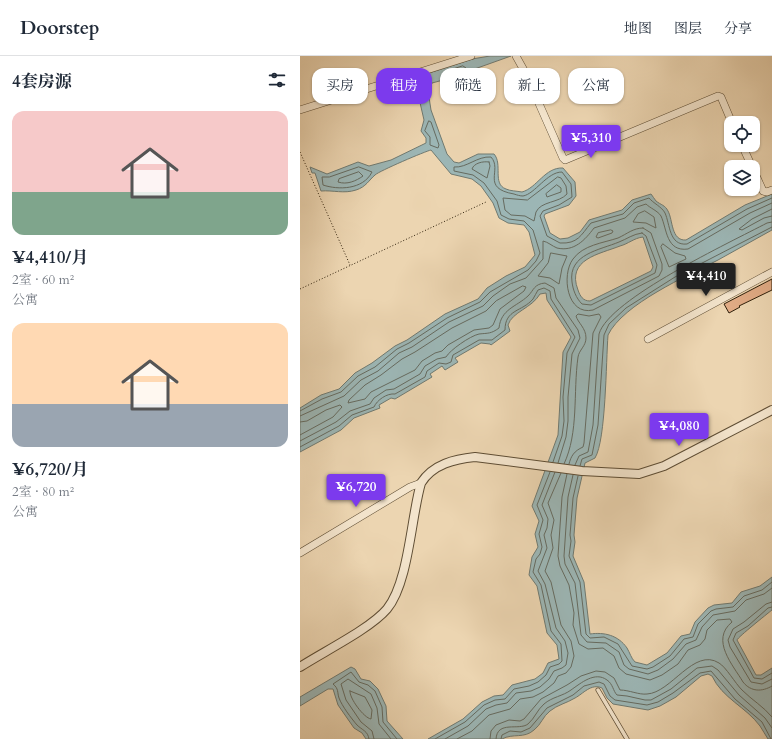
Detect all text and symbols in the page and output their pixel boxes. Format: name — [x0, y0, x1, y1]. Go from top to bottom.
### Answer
text: Doorstep — [20, 15, 100, 41]
text: 地图 — [624, 19, 652, 38]
text: 图层 — [674, 19, 702, 38]
text: 分享 — [724, 19, 752, 38]
chip: 买房 — [312, 68, 368, 104]
chip: 租房 — [376, 68, 432, 104]
chip: 筛选 — [440, 68, 496, 104]
chip: 新上 — [504, 68, 560, 104]
chip: 公寓 — [568, 68, 624, 104]
icon: filters — [266, 69, 288, 91]
text: 4套房源 — [12, 70, 72, 93]
map controls — [724, 116, 760, 196]
button: locate — [724, 116, 760, 152]
pin: ¥5,310 — [558, 125, 624, 159]
text: ¥5,310 — [571, 129, 611, 147]
icon: home — [114, 137, 186, 209]
button: layers — [724, 160, 760, 196]
text: ¥4,410/月 — [12, 246, 88, 269]
pin: ¥4,410 — [673, 263, 739, 297]
text: ¥4,410 — [686, 267, 726, 285]
text: 2室 · 60 m² — [12, 271, 74, 289]
text: 公寓 — [12, 291, 38, 309]
icon: home — [114, 349, 186, 421]
pin: ¥4,080 — [646, 413, 712, 447]
text: ¥4,080 — [659, 417, 699, 435]
text: ¥6,720/月 — [12, 458, 88, 481]
pin: ¥6,720 — [323, 474, 389, 508]
text: ¥6,720 — [336, 478, 376, 496]
text: 2室 · 80 m² — [12, 483, 74, 501]
text: 公寓 — [12, 503, 38, 521]

